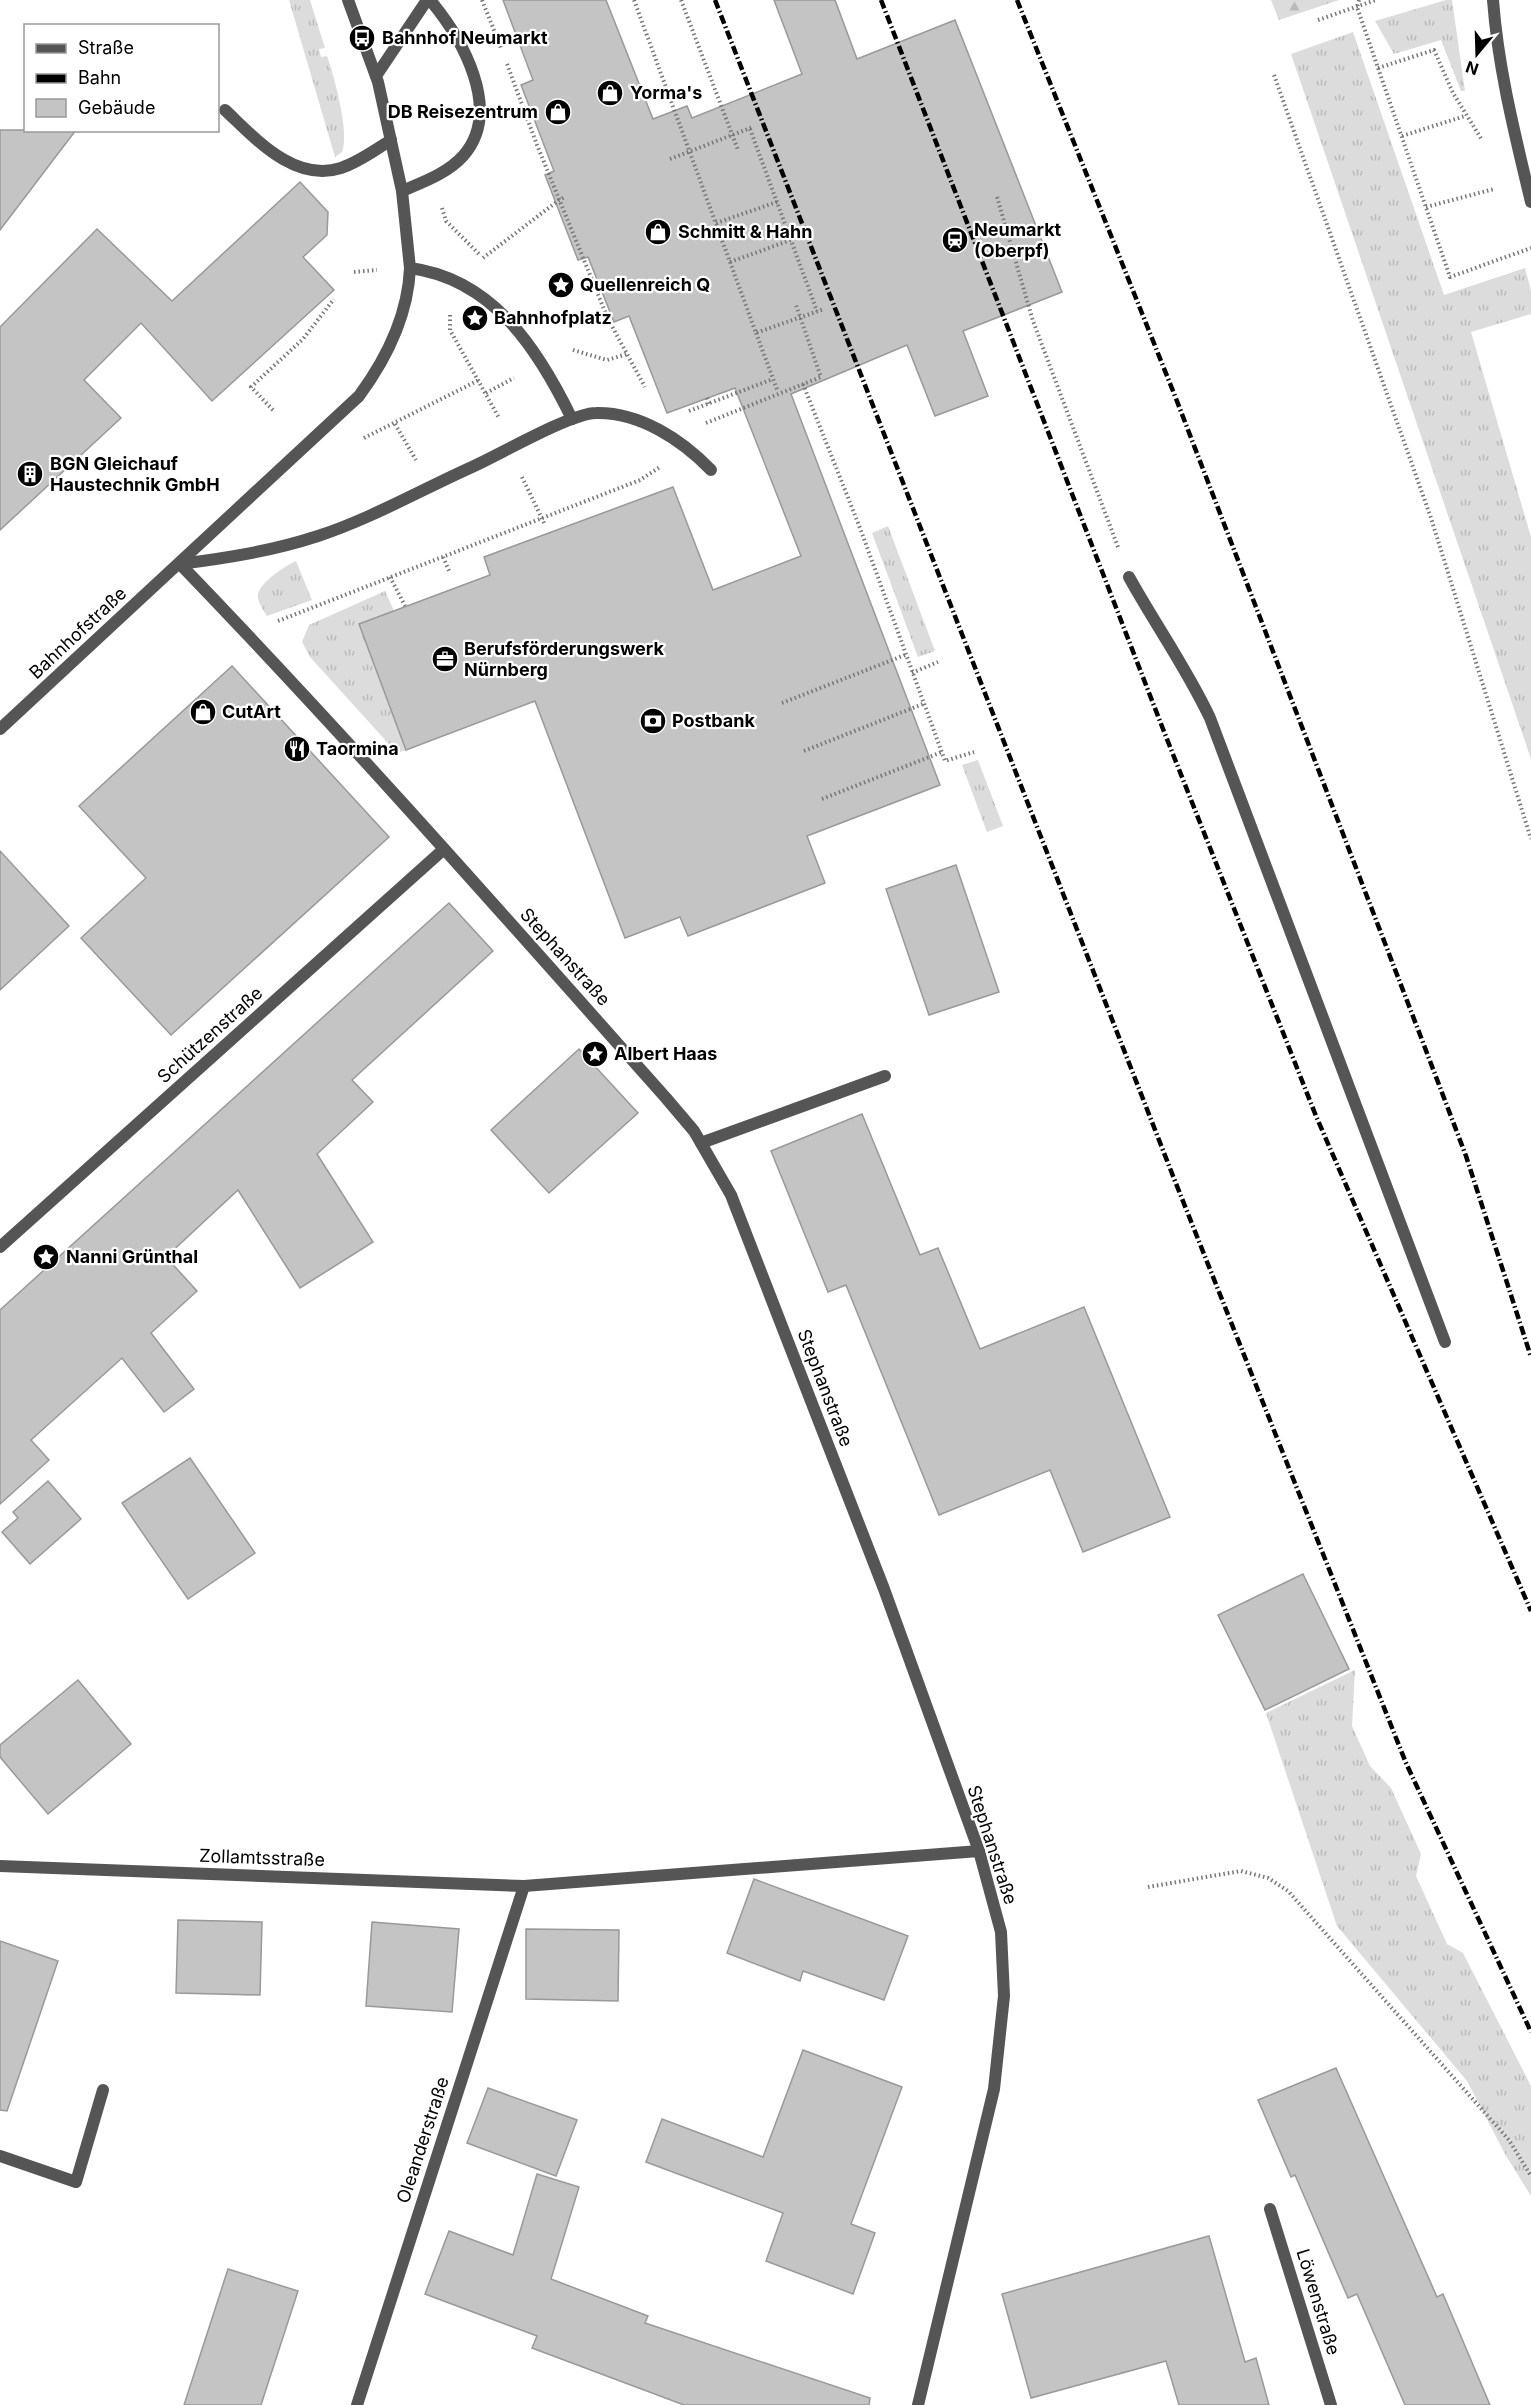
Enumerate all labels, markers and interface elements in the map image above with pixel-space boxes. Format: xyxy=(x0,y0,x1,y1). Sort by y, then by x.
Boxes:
bus stop icon: Bahnhof Neumarkt xyxy=(347,23,377,53)
legend xyxy=(24,24,219,132)
north arrow xyxy=(1447,24,1507,84)
place label: Bahnhof Neumarkt xyxy=(382,27,548,48)
text: Straße xyxy=(78,37,134,58)
text: N xyxy=(1463,57,1481,80)
text: Bahn xyxy=(78,67,121,88)
shop icon: Yorma's xyxy=(595,78,625,108)
place label: Yorma's xyxy=(630,82,702,103)
text: Gebäude xyxy=(78,97,155,118)
shop icon: DB Reisezentrum xyxy=(543,97,573,127)
place label: DB Reisezentrum xyxy=(388,101,538,122)
shop icon: Schmitt & Hahn xyxy=(643,217,673,247)
place label: Neumarkt (Oberpf) xyxy=(974,219,1062,261)
place label: Schmitt & Hahn xyxy=(678,221,812,242)
station icon: Neumarkt (Oberpf) xyxy=(940,225,970,255)
place icon: Quellenreich Q xyxy=(546,270,576,300)
place label: Quellenreich Q xyxy=(580,274,710,295)
place icon: Bahnhofplatz xyxy=(460,303,490,333)
place label: Bahnhofplatz xyxy=(494,307,612,328)
place label: BGN Gleichauf Haustechnik GmbH xyxy=(50,453,220,495)
building icon: BGN Gleichauf Haustechnik GmbH xyxy=(15,459,45,489)
street label: Bahnhofstraße xyxy=(25,582,130,683)
place label: Berufsförderungswerk Nürnberg xyxy=(464,638,664,680)
office icon: Berufsförderungswerk Nürnberg xyxy=(430,644,460,674)
shop icon: CutArt xyxy=(188,697,218,727)
place label: CutArt xyxy=(222,701,281,722)
bank icon: Postbank xyxy=(638,706,668,736)
place label: Postbank xyxy=(672,710,755,731)
restaurant icon: Taormina xyxy=(282,734,312,764)
place label: Taormina xyxy=(316,738,399,759)
street label: Stephanstraße xyxy=(516,904,615,1010)
street label: Schützenstraße xyxy=(153,982,266,1087)
place icon: Albert Haas xyxy=(580,1039,610,1069)
place label: Albert Haas xyxy=(614,1043,717,1064)
place icon: Nanni Grünthal xyxy=(31,1242,61,1272)
place label: Nanni Grünthal xyxy=(66,1246,198,1267)
street label: Stephanstraße xyxy=(793,1326,857,1449)
street label: Stephanstraße xyxy=(963,1783,1022,1907)
street label: Zollamtsstraße xyxy=(199,1845,325,1870)
street label: Oleanderstraße xyxy=(392,2074,453,2206)
street label: Löwenstraße xyxy=(1292,2246,1345,2358)

